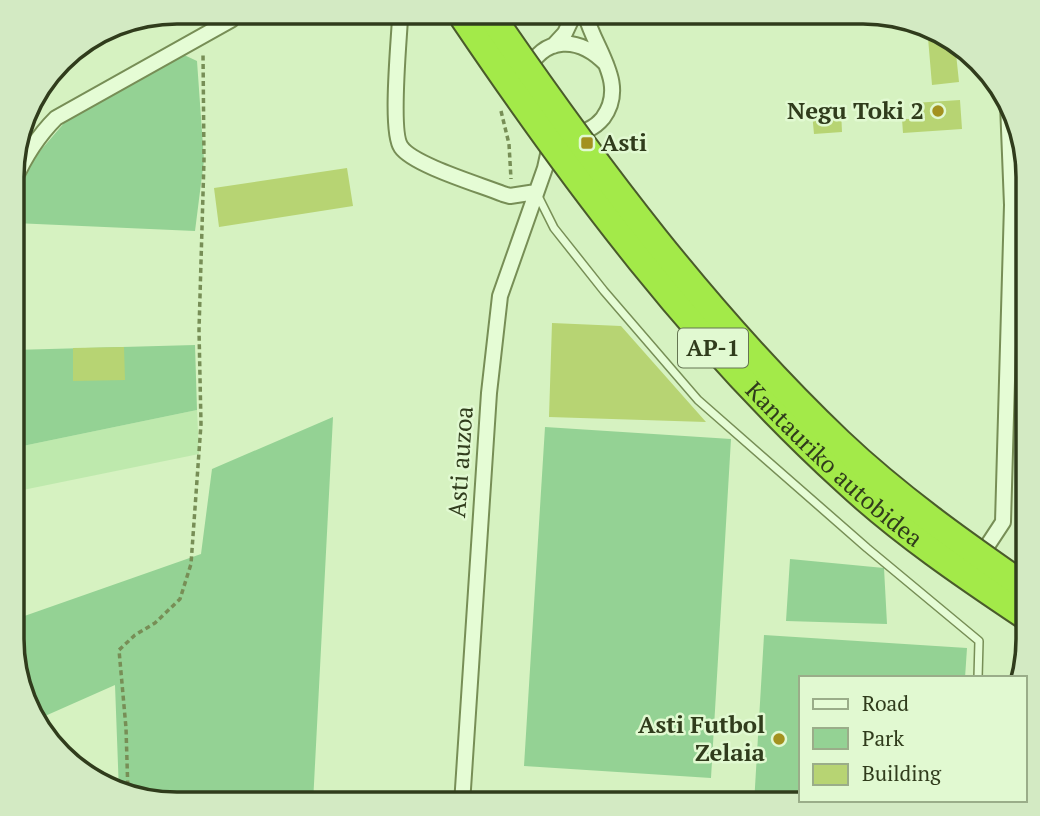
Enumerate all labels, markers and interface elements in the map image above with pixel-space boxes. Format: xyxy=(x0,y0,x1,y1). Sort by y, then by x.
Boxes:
place label: Negu Toki 2 xyxy=(787,94,924,126)
marker: Negu Toki 2 xyxy=(930,103,946,119)
place label: Asti xyxy=(601,126,647,158)
marker: Asti xyxy=(579,135,595,151)
road number: AP-1 xyxy=(678,328,748,368)
street label: Kantauriko autobidea xyxy=(739,374,929,554)
street label: Asti auzoa xyxy=(440,405,480,519)
legend xyxy=(799,676,1026,802)
text: Road xyxy=(862,689,909,717)
place label: Asti Futbol Zelaia xyxy=(638,708,766,768)
text: Park xyxy=(862,724,904,752)
marker: Asti Futbol Zelaia xyxy=(771,731,787,747)
text: Building xyxy=(862,759,942,787)

